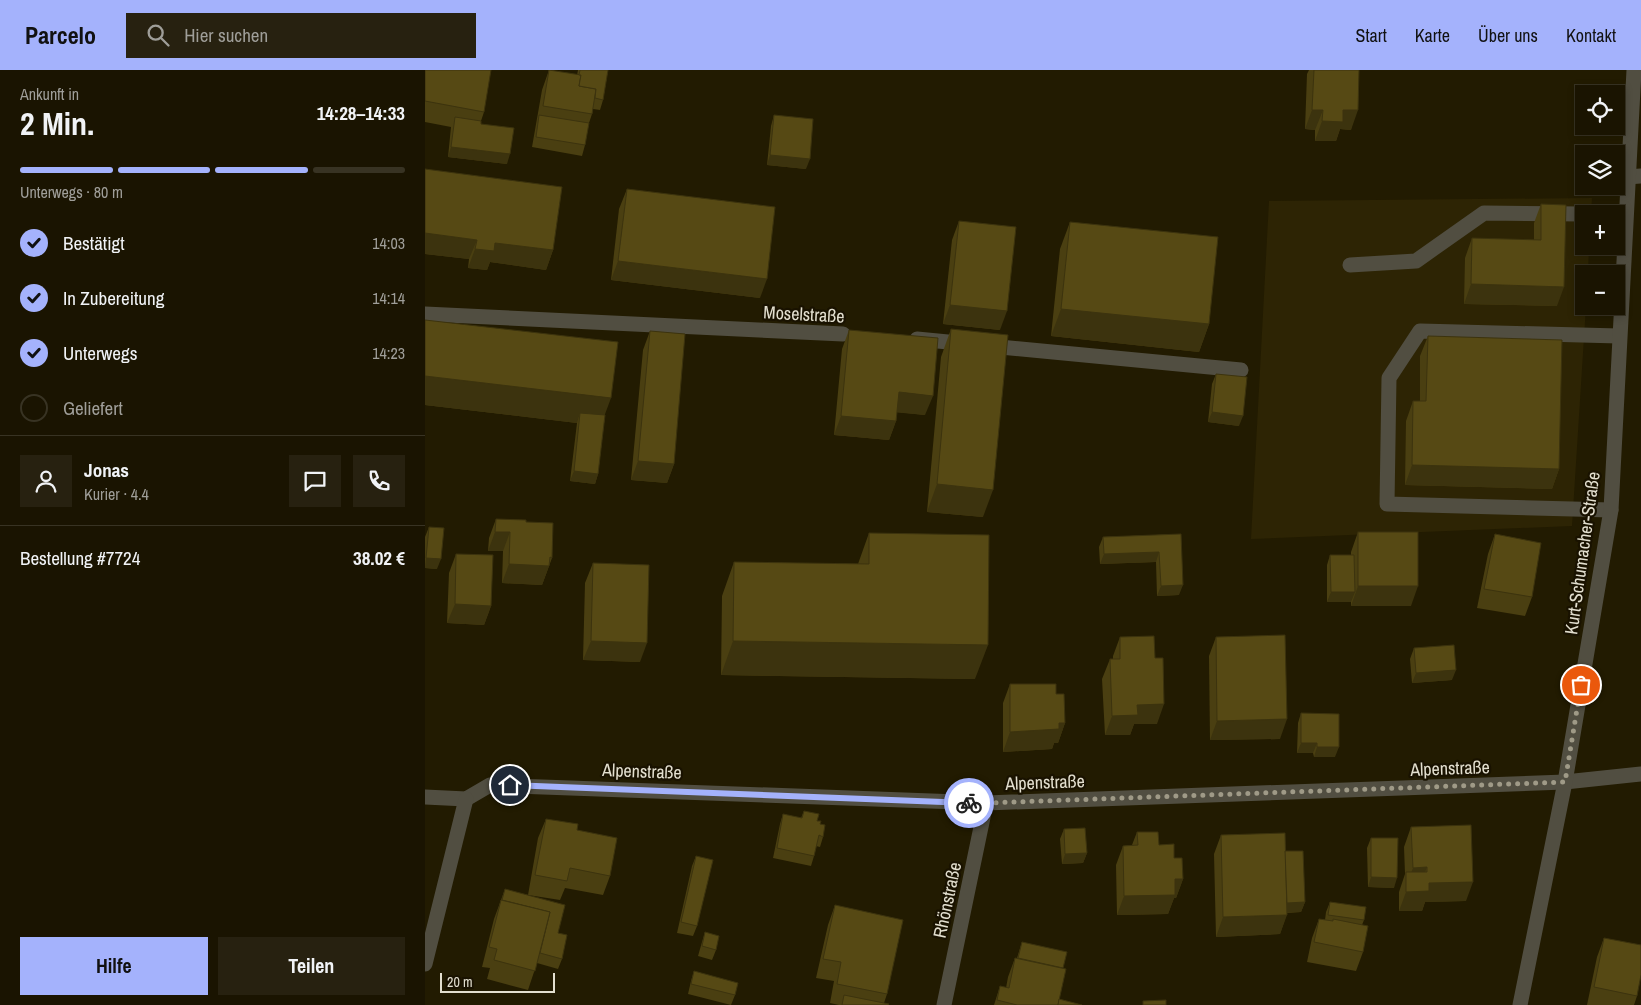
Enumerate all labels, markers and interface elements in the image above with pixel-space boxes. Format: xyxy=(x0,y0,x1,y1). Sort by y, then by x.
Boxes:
search box xyxy=(126,13,476,58)
text: Parcelo xyxy=(25,19,96,51)
icon: search xyxy=(144,21,172,49)
text: Hier suchen xyxy=(184,22,268,48)
text: Start xyxy=(1356,23,1387,48)
text: Karte xyxy=(1415,23,1450,48)
text: Über uns xyxy=(1478,23,1538,48)
text: Kontakt xyxy=(1566,23,1616,48)
text: Ankunft in xyxy=(20,83,79,105)
map controls xyxy=(1575,85,1625,315)
button: locate xyxy=(1575,85,1625,135)
text: 14:28–14:33 xyxy=(317,100,405,126)
text: 2 Min. xyxy=(20,102,94,145)
button: layers xyxy=(1575,145,1625,195)
text: Unterwegs · 80 m xyxy=(20,181,123,203)
button: + xyxy=(1575,205,1625,255)
icon: check xyxy=(20,229,48,257)
text: Bestätigt xyxy=(63,230,125,256)
text: 14:03 xyxy=(372,232,405,254)
button: − xyxy=(1575,265,1625,315)
icon: check xyxy=(20,284,48,312)
text: In Zubereitung xyxy=(63,285,164,311)
text: 14:14 xyxy=(372,287,405,309)
street label: Moselstraße xyxy=(763,299,845,329)
icon: check xyxy=(20,339,48,367)
text: Unterwegs xyxy=(63,340,137,366)
text: 14:23 xyxy=(372,342,405,364)
text: Geliefert xyxy=(63,395,123,421)
button: person xyxy=(20,455,72,507)
button: chat xyxy=(289,455,341,507)
button: phone xyxy=(353,455,405,507)
text: Jonas xyxy=(84,457,129,483)
street label: Kurt-Schumacher-Straße xyxy=(1558,470,1606,636)
text: Kurier · 4.4 xyxy=(84,483,149,505)
text: Bestellung #7724 xyxy=(20,545,140,571)
text: 38.02 € xyxy=(353,545,405,571)
pin xyxy=(1560,664,1602,706)
icon: bag xyxy=(1567,671,1595,699)
street label: Alpenstraße xyxy=(1409,754,1490,782)
street label: Alpenstraße xyxy=(601,757,682,785)
pin xyxy=(489,764,531,806)
street label: Alpenstraße xyxy=(1004,768,1085,796)
icon: home xyxy=(496,771,524,799)
courier xyxy=(944,778,994,828)
icon: bike xyxy=(955,789,983,817)
street label: Rhönstraße xyxy=(927,860,967,940)
button: Hilfe xyxy=(20,937,208,995)
button: Teilen xyxy=(218,937,405,995)
scale bar xyxy=(440,970,555,993)
text: 20 m xyxy=(447,973,473,991)

